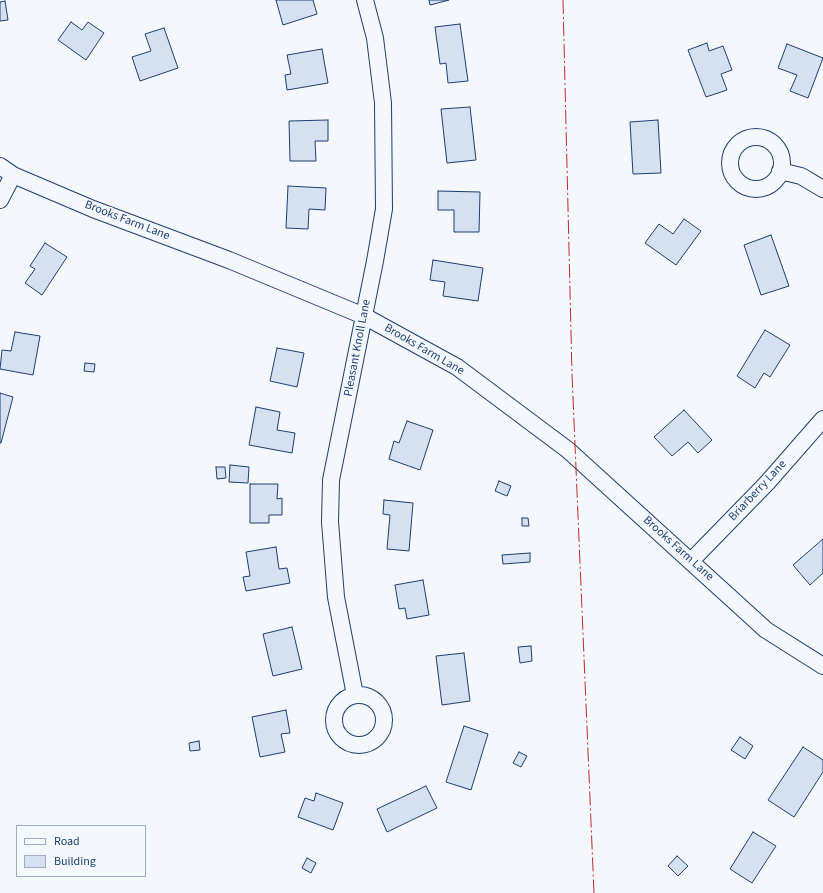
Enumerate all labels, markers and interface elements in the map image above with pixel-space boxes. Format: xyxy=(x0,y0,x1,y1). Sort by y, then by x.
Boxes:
street label: Brooks Farm Lane xyxy=(82,198,172,244)
street label: Pleasant Knoll Lane xyxy=(342,298,374,398)
street label: Brooks Farm Lane xyxy=(381,321,467,379)
street label: Briarberry Lane xyxy=(726,458,790,524)
street label: Brooks Farm Lane xyxy=(640,514,716,584)
legend xyxy=(16,825,146,877)
text: Road xyxy=(54,833,80,850)
text: Building xyxy=(54,853,96,870)

